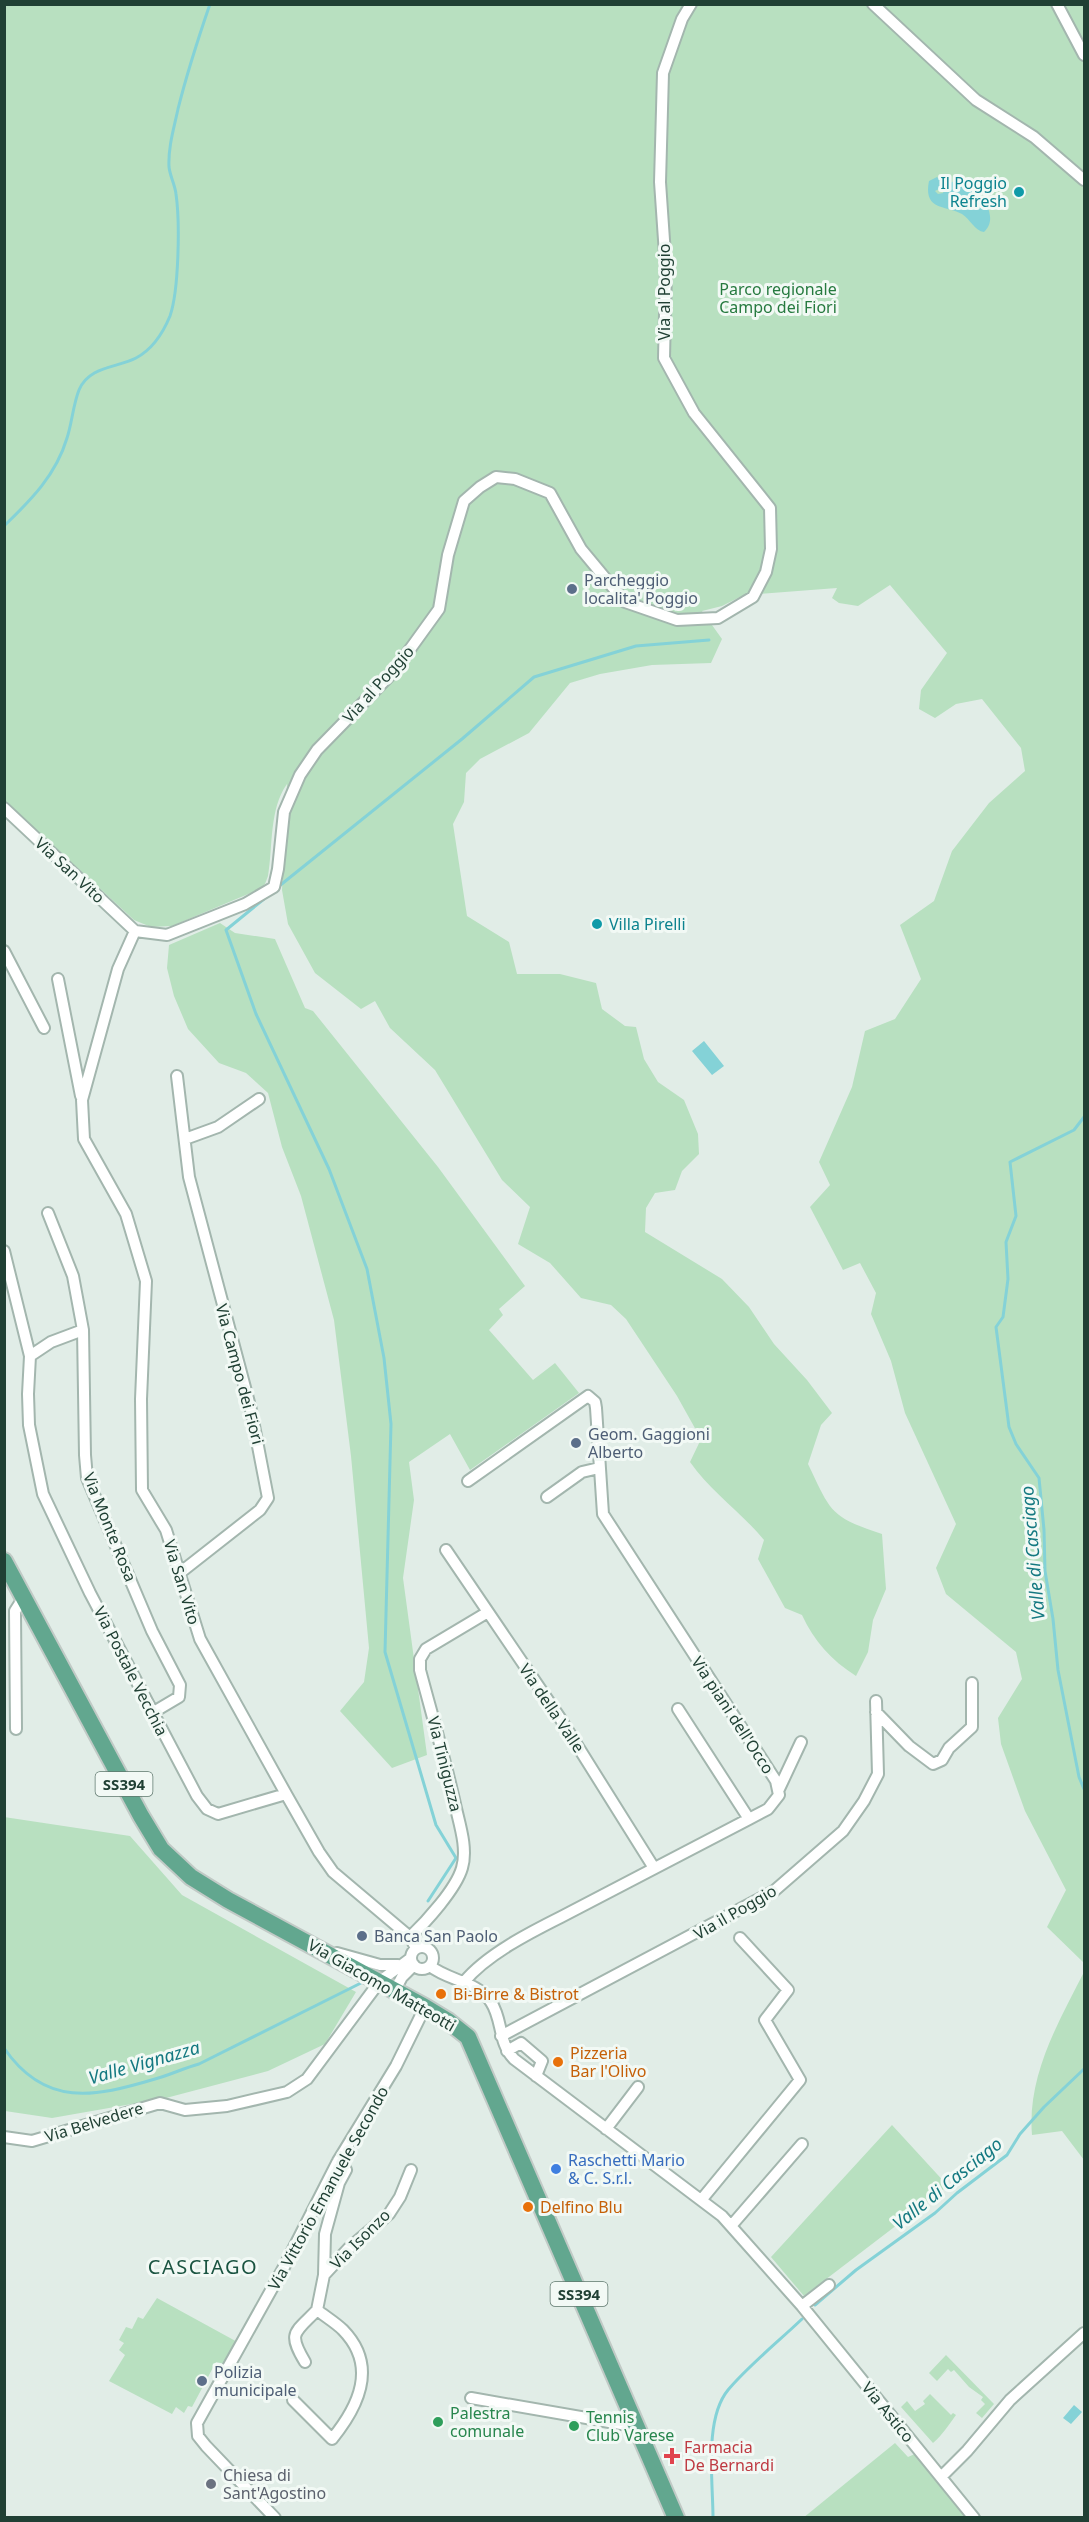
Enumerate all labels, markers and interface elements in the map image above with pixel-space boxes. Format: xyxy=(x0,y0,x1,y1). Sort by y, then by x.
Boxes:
place label: Il Poggio Refresh xyxy=(940,172,1007,212)
marker: Il Poggio Refresh xyxy=(1012,185,1026,199)
street label: Via al Poggio xyxy=(653,244,675,340)
park label: Parco regionale Campo dei Fiori xyxy=(719,278,837,318)
place label: Parcheggio localita' Poggio xyxy=(584,569,698,609)
marker: Parcheggio localita' Poggio xyxy=(565,582,579,596)
street label: Via al Poggio xyxy=(337,641,419,727)
street label: Via San Vito xyxy=(30,832,110,908)
place label: Villa Pirelli xyxy=(609,913,686,935)
marker: Villa Pirelli xyxy=(590,917,604,931)
street label: Via Campo dei Fiori xyxy=(211,1301,269,1447)
place label: Geom. Gaggioni Alberto xyxy=(588,1423,710,1463)
marker: Geom. Gaggioni Alberto xyxy=(569,1436,583,1450)
street label: Via Monte Rosa xyxy=(78,1469,142,1585)
water label: Valle di Casciago xyxy=(1014,1485,1050,1621)
street label: Via San Vito xyxy=(159,1537,205,1627)
street label: Via Postale Vecchia xyxy=(89,1602,173,1740)
street label: Via piani dell'Occo xyxy=(687,1652,779,1778)
street label: Via della Valle xyxy=(514,1659,590,1757)
street label: Via Tiniguzza xyxy=(423,1714,467,1814)
road number: SS394 xyxy=(96,1772,152,1796)
street label: Via il Poggio xyxy=(690,1879,780,1945)
place label: Banca San Paolo xyxy=(374,1925,498,1947)
marker: Banca San Paolo xyxy=(355,1929,369,1943)
street label: Via Giacomo Matteotti xyxy=(304,1934,460,2036)
place label: Bi-Birre & Bistrot xyxy=(453,1983,579,2005)
marker: Bi-Birre & Bistrot xyxy=(434,1987,448,2001)
water label: Valle Vignazza xyxy=(86,2035,202,2089)
place label: Pizzeria Bar l'Olivo xyxy=(570,2042,646,2082)
marker: Pizzeria Bar l'Olivo xyxy=(551,2055,565,2069)
street label: Via Vittorio Emanuele Secondo xyxy=(263,2082,393,2294)
street label: Via Belvedere xyxy=(42,2097,146,2147)
water label: Valle di Casciago xyxy=(887,2131,1007,2235)
place label: Raschetti Mario & C. S.r.l. xyxy=(568,2149,685,2189)
marker: Raschetti Mario & C. S.r.l. xyxy=(549,2162,563,2176)
place label: Delfino Blu xyxy=(540,2196,623,2218)
marker: Delfino Blu xyxy=(521,2200,535,2214)
street label: Via Isonzo xyxy=(325,2204,395,2274)
district label: CASCIAGO xyxy=(148,2253,258,2280)
road number: SS394 xyxy=(550,2282,608,2306)
place label: Polizia municipale xyxy=(214,2361,297,2401)
marker: Polizia municipale xyxy=(195,2374,209,2388)
street label: Via Astico xyxy=(857,2377,919,2447)
place label: Palestra comunale xyxy=(450,2402,524,2442)
place label: Tennis Club Varese xyxy=(586,2406,674,2446)
marker: Palestra comunale xyxy=(431,2415,445,2429)
marker: Tennis Club Varese xyxy=(567,2419,581,2433)
place label: Farmacia De Bernardi xyxy=(684,2436,774,2476)
marker: Farmacia De Bernardi xyxy=(665,2449,679,2463)
place label: Chiesa di Sant'Agostino xyxy=(223,2464,326,2504)
marker: Chiesa di Sant'Agostino xyxy=(204,2477,218,2491)

